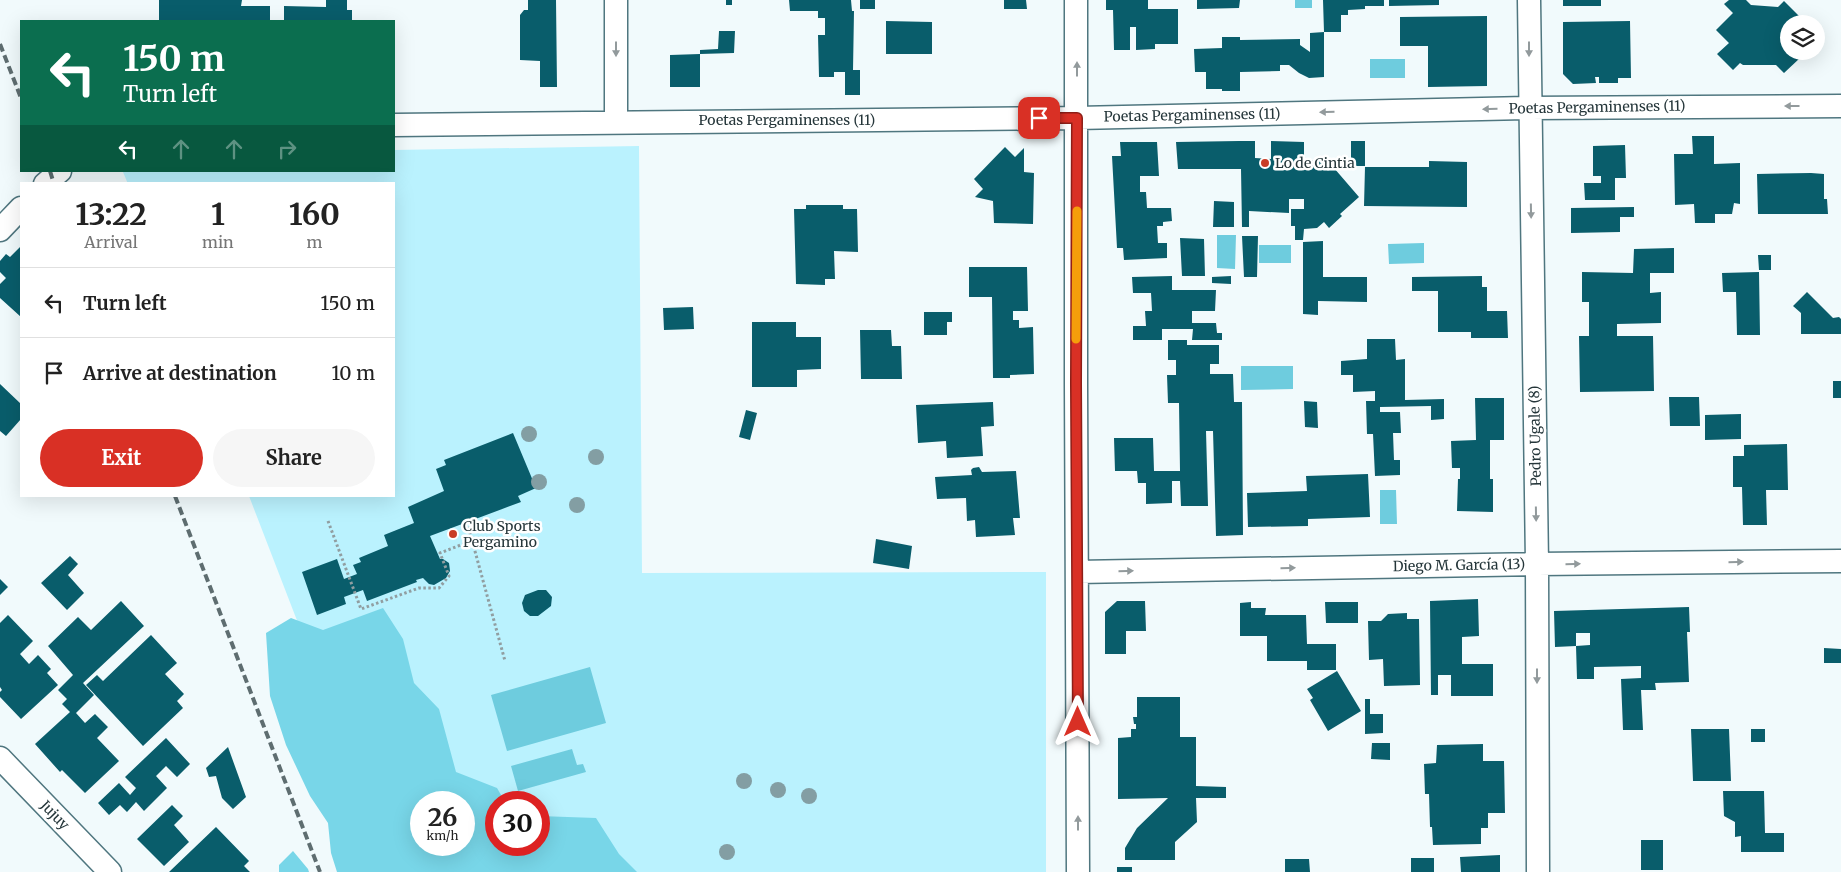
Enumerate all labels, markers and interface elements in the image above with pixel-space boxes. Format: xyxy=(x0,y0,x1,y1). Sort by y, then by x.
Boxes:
map controls xyxy=(1780,15,1825,60)
button: layers xyxy=(1780,15,1825,60)
text: 150 m xyxy=(123,37,225,81)
icon: left xyxy=(40,40,105,105)
one-way arrow xyxy=(612,41,620,57)
one-way arrow xyxy=(1525,41,1533,57)
one-way arrow xyxy=(1073,61,1081,77)
text: Turn left xyxy=(123,80,217,108)
street label: Poetas Pergaminenses (11) xyxy=(1508,96,1686,118)
pin xyxy=(1018,97,1060,139)
one-way arrow xyxy=(1784,102,1800,110)
icon: arrive xyxy=(1025,104,1053,132)
street label: Poetas Pergaminenses (11) xyxy=(1103,104,1281,126)
one-way arrow xyxy=(1482,105,1498,113)
one-way arrow xyxy=(1319,109,1335,117)
street label: Poetas Pergaminenses (11) xyxy=(699,111,875,129)
icon: left xyxy=(114,135,142,163)
icon: ahead xyxy=(167,135,195,163)
icon: ahead xyxy=(220,135,248,163)
icon: right xyxy=(273,135,301,163)
place label: Lo de Cintia xyxy=(1275,154,1355,172)
marker: Lo de Cintia xyxy=(1259,157,1271,169)
text: 13:22 xyxy=(75,195,147,233)
text: 1 xyxy=(211,195,225,233)
text: 160 xyxy=(289,195,340,233)
one-way arrow xyxy=(1527,203,1535,219)
text: Arrival xyxy=(84,232,138,252)
text: min xyxy=(202,232,234,252)
text: m xyxy=(306,232,322,252)
icon: left xyxy=(40,289,68,317)
text: Turn left xyxy=(83,291,167,315)
text: 150 m xyxy=(321,291,375,315)
icon: arrive xyxy=(40,359,68,387)
text: Arrive at destination xyxy=(83,361,277,385)
text: 10 m xyxy=(332,361,375,385)
street label: Pedro Ugale (8) xyxy=(1525,385,1545,487)
button: Exit xyxy=(40,429,203,487)
button: Share xyxy=(213,429,375,487)
one-way arrow xyxy=(1532,506,1540,522)
place label: Club Sports Pergamino xyxy=(463,517,541,551)
marker: Club Sports Pergamino xyxy=(447,528,459,540)
street label: Diego M. García (13) xyxy=(1393,555,1525,575)
one-way arrow xyxy=(1728,558,1744,566)
one-way arrow xyxy=(1566,560,1582,568)
one-way arrow xyxy=(1281,564,1297,572)
one-way arrow xyxy=(1118,567,1134,575)
one-way arrow xyxy=(1533,668,1541,684)
position arrow xyxy=(1051,695,1103,747)
speed limit sign: 30 xyxy=(485,791,550,856)
street label: Jujuy xyxy=(36,796,74,834)
text: 26 xyxy=(428,801,457,833)
one-way arrow xyxy=(1074,815,1082,831)
text: km/h xyxy=(427,828,458,843)

